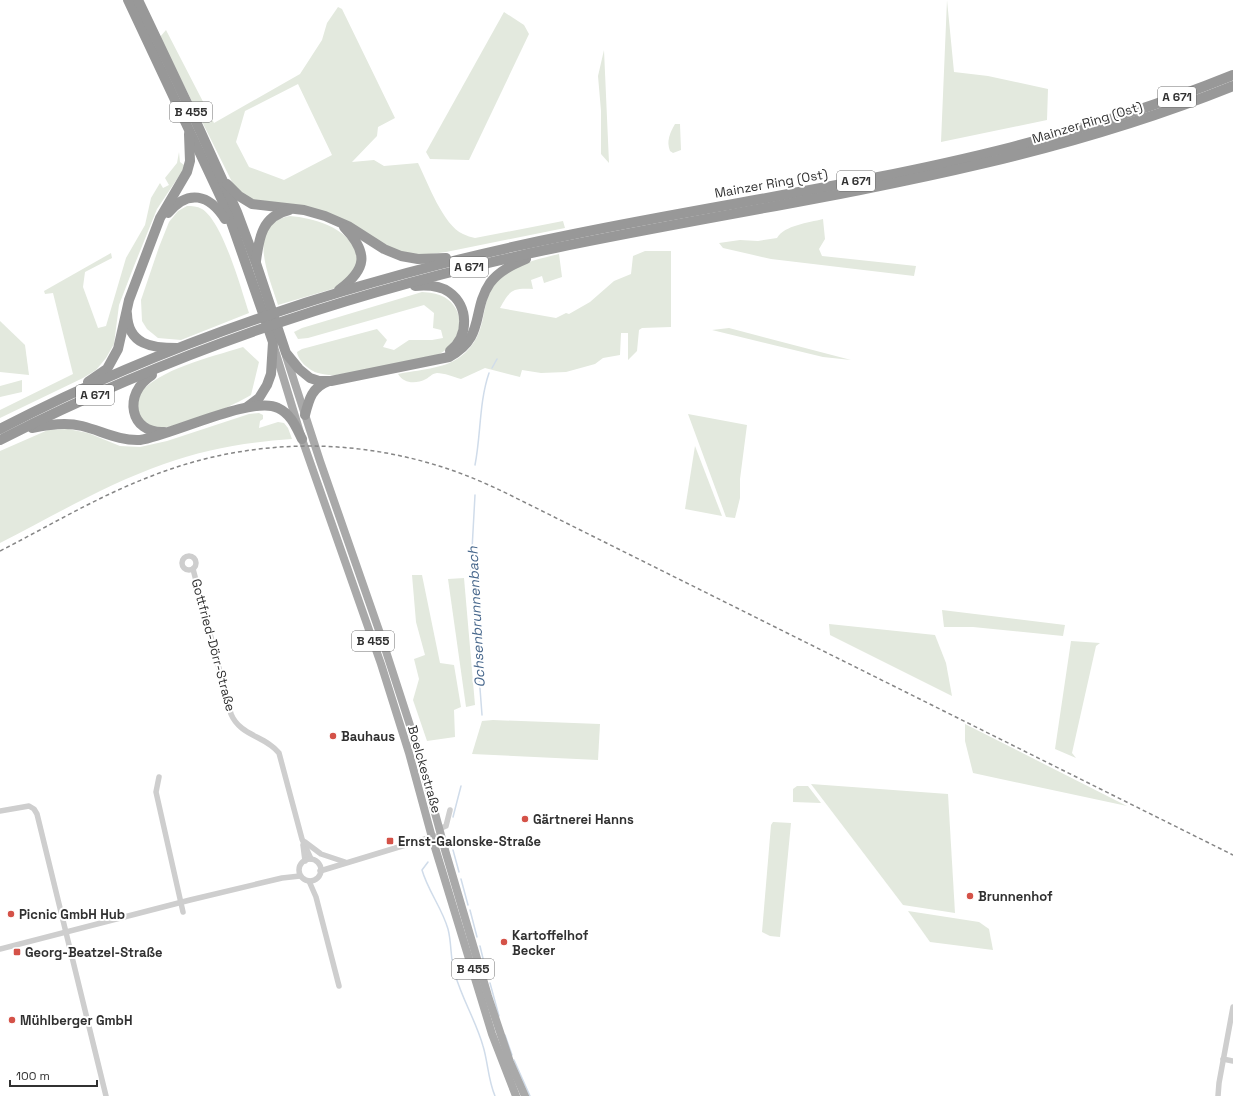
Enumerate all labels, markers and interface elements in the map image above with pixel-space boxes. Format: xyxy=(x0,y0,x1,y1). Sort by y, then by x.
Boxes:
road number: A 671 xyxy=(1158,87,1196,107)
street label: Mainzer Ring (Ost) xyxy=(1030,98,1144,147)
road number: B 455 xyxy=(170,102,212,122)
street label: Mainzer Ring (Ost) xyxy=(713,165,829,202)
road number: A 671 xyxy=(837,171,875,191)
road number: A 671 xyxy=(450,257,488,277)
road number: A 671 xyxy=(76,385,114,405)
water label: Ochsenbrunnenbach xyxy=(463,546,489,688)
street label: Gottfried-Dörr-Straße xyxy=(188,577,239,713)
road number: B 455 xyxy=(352,631,394,651)
street label: Boelckestraße xyxy=(404,723,445,815)
place label: Bauhaus xyxy=(341,728,395,745)
marker: Bauhaus xyxy=(328,731,338,741)
place label: Gärtnerei Hanns xyxy=(533,811,634,828)
marker: Gärtnerei Hanns xyxy=(520,814,530,824)
place label: Ernst-Galonske-Straße xyxy=(398,833,541,850)
marker: Ernst-Galonske-Straße xyxy=(385,836,395,846)
place label: Brunnenhof xyxy=(978,888,1053,905)
marker: Brunnenhof xyxy=(965,891,975,901)
place label: Picnic GmbH Hub xyxy=(19,906,125,923)
marker: Picnic GmbH Hub xyxy=(6,909,16,919)
place label: Kartoffelhof Becker xyxy=(512,927,589,959)
marker: Kartoffelhof Becker xyxy=(499,937,509,947)
place label: Georg-Beatzel-Straße xyxy=(25,944,162,961)
marker: Georg-Beatzel-Straße xyxy=(12,947,22,957)
road number: B 455 xyxy=(452,959,494,979)
place label: Mühlberger GmbH xyxy=(20,1012,132,1029)
marker: Mühlberger GmbH xyxy=(7,1015,17,1025)
scale bar xyxy=(10,1062,97,1088)
text: 100 m xyxy=(16,1068,50,1084)

